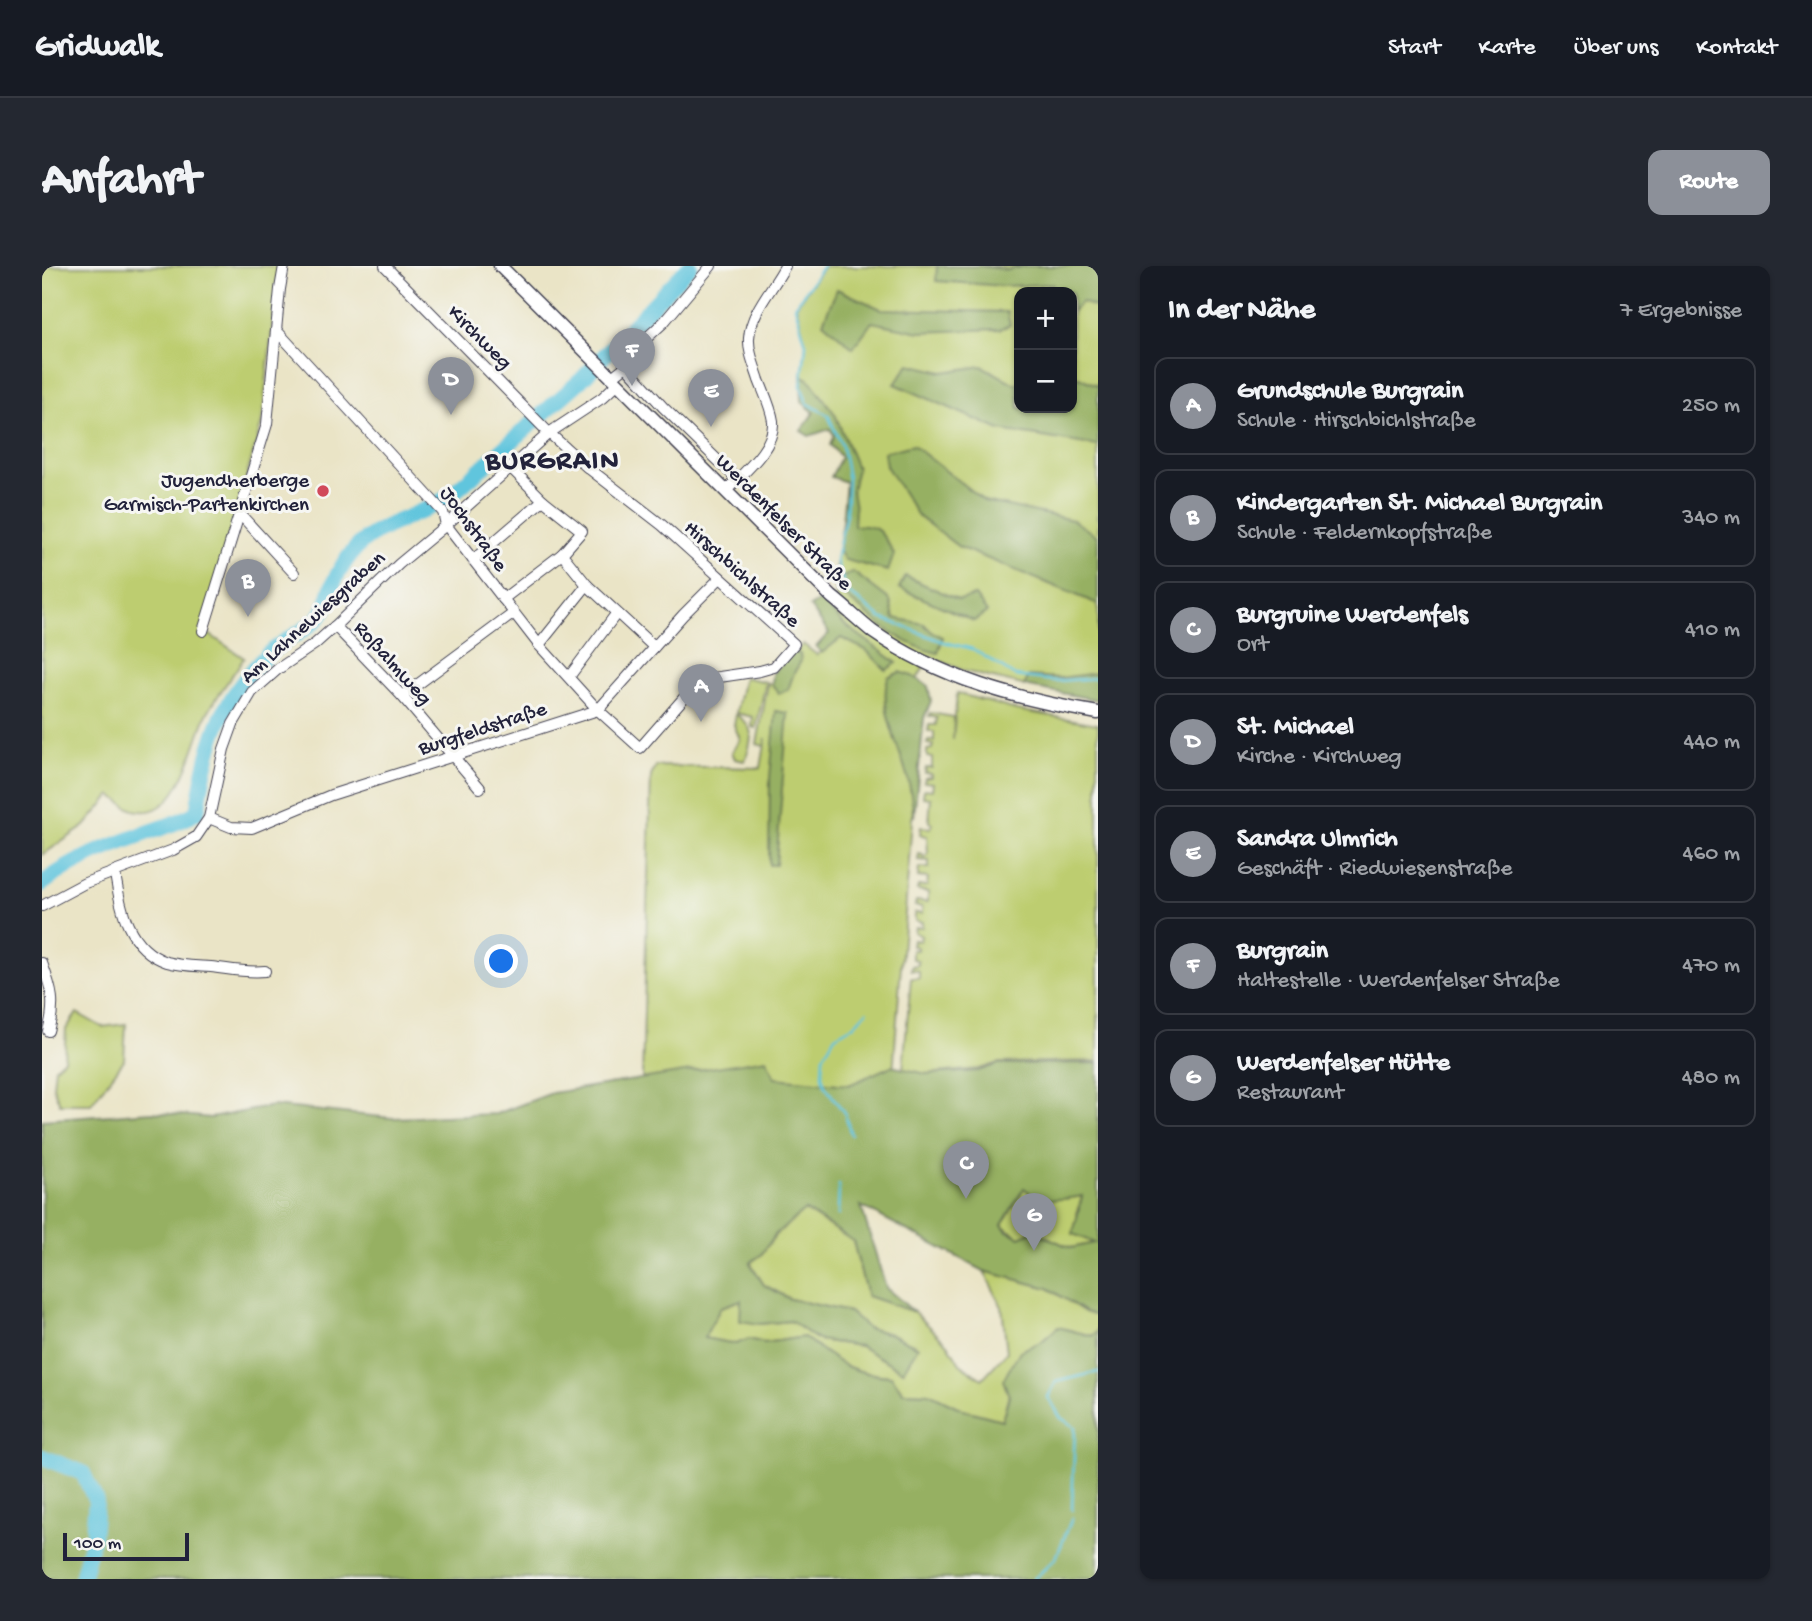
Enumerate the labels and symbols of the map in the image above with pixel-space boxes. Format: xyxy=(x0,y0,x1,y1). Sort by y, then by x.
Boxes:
street label: Kirchweg xyxy=(441,301,516,376)
pin: F xyxy=(609,328,655,386)
pin: D xyxy=(428,357,474,415)
pin: E xyxy=(688,369,734,427)
district label: BURGRAIN xyxy=(485,446,621,479)
street label: Werdenfelser Straße xyxy=(709,450,857,598)
place label: Jugendherberge Garmisch-Partenkirchen xyxy=(104,470,310,519)
street label: Jochstraße xyxy=(433,482,512,579)
marker: Jugendherberge Garmisch-Partenkirchen xyxy=(315,483,331,499)
street label: Hirschbichlstraße xyxy=(677,517,805,635)
street label: Am Lahnewiesgraben xyxy=(237,547,392,690)
pin: B xyxy=(225,559,271,617)
street label: Roßalmweg xyxy=(347,617,436,712)
pin: A xyxy=(678,664,724,722)
street label: Burgfeldstraße xyxy=(415,698,551,763)
your location xyxy=(484,944,518,978)
pin: C xyxy=(943,1141,989,1199)
pin: G xyxy=(1011,1193,1057,1251)
scale bar xyxy=(63,1530,189,1562)

